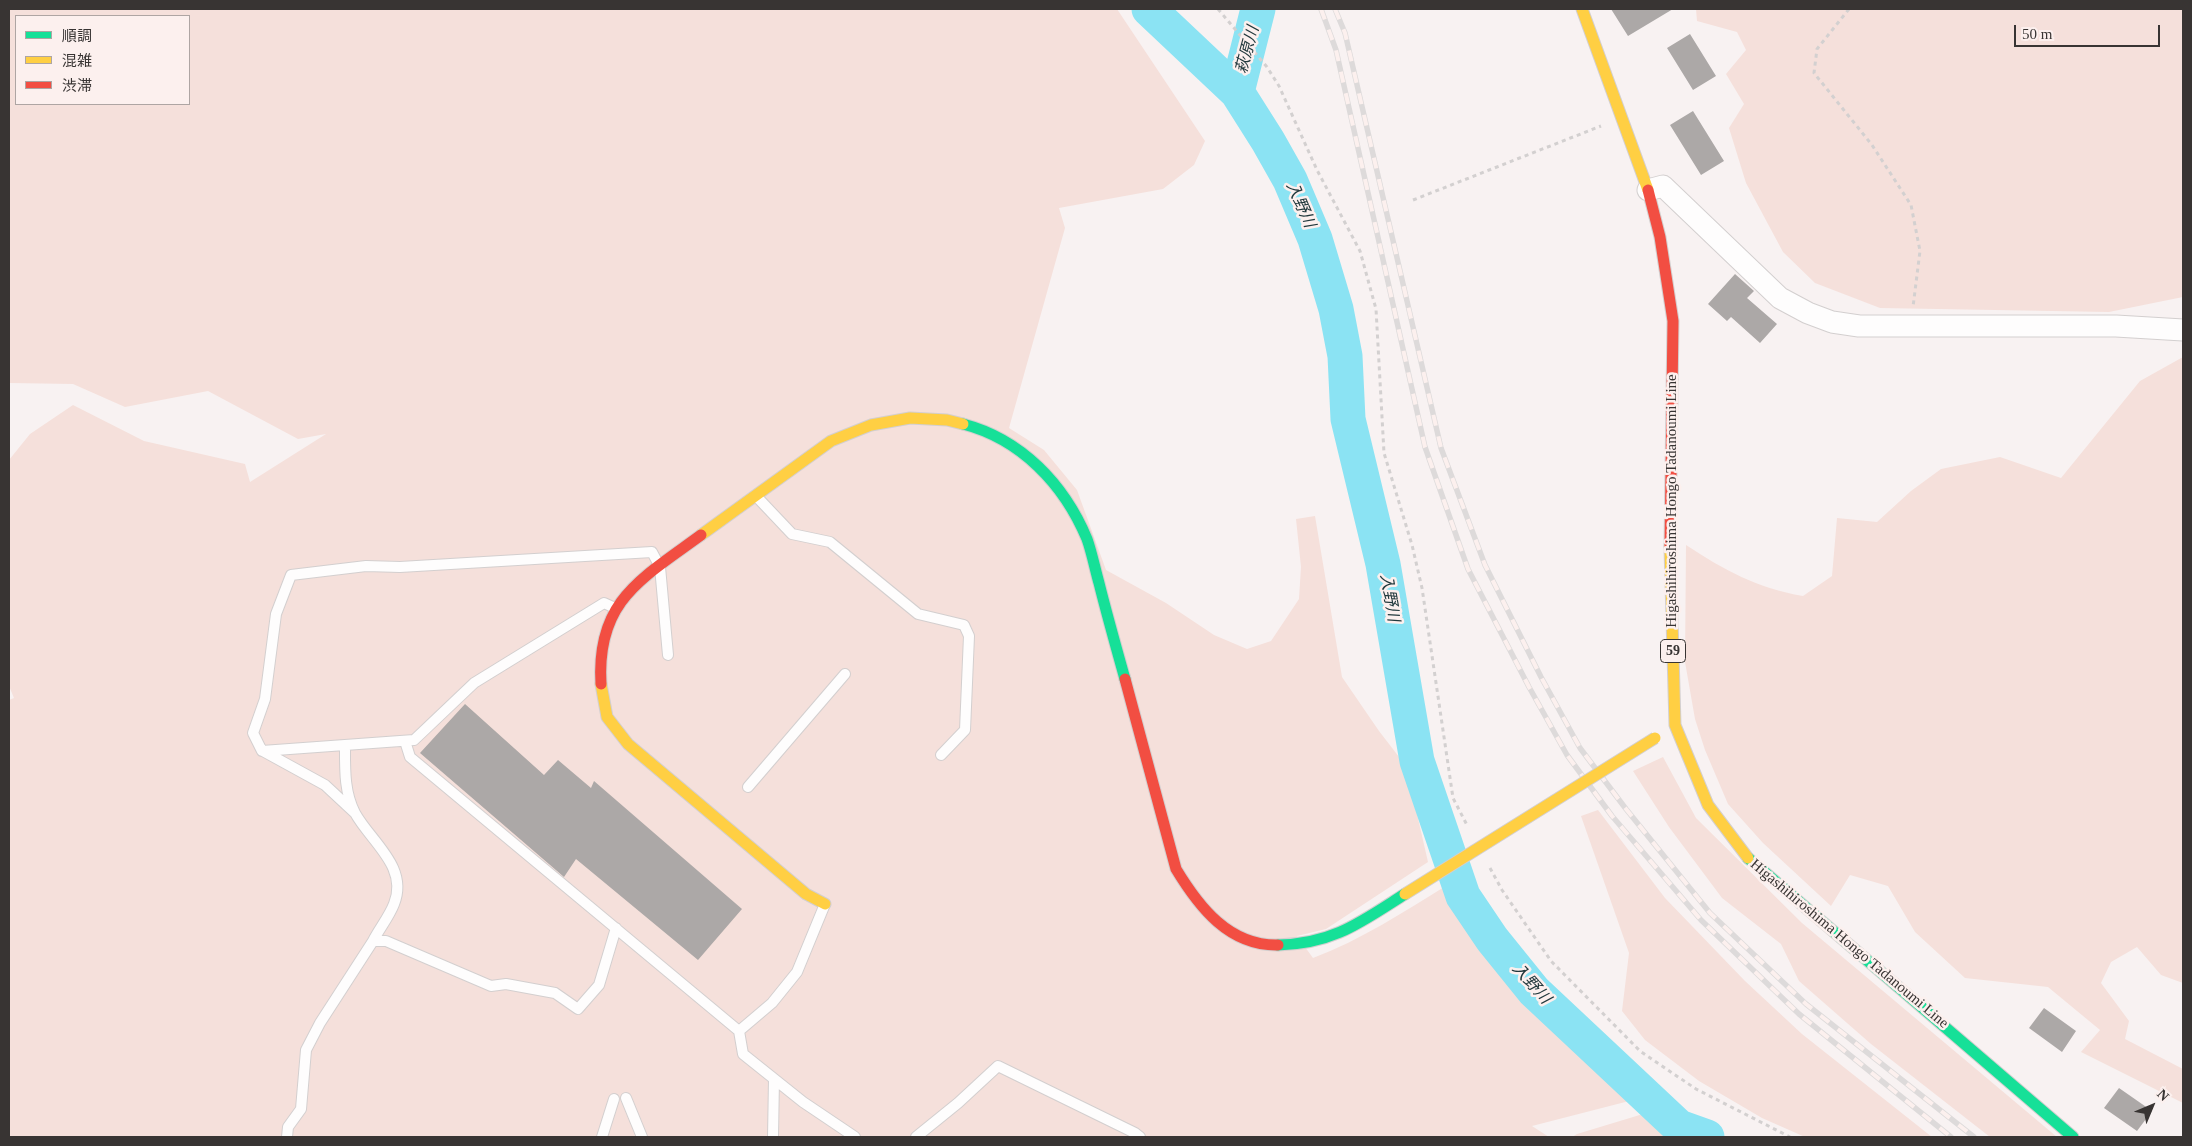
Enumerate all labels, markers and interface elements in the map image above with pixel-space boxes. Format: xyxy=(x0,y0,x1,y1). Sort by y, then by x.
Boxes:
legend xyxy=(15,15,190,105)
scale bar xyxy=(2017,15,2163,47)
water label: 萩原川 xyxy=(1233,24,1263,76)
text: 50 m xyxy=(2022,26,2052,42)
text: 順調 xyxy=(62,28,92,44)
text: 混雑 xyxy=(62,53,92,69)
text: 渋滞 xyxy=(62,78,92,94)
water label: 入野川 xyxy=(1281,179,1319,231)
street label: Higashihiroshima Hongo Tadanoumi Line xyxy=(1663,374,1681,628)
water label: 入野川 xyxy=(1375,573,1403,623)
road number: 59 xyxy=(1660,640,1686,662)
street label: Higashihiroshima Hongo Tadanoumi Line xyxy=(1746,856,1952,1032)
water label: 入野川 xyxy=(1508,960,1554,1008)
north arrow xyxy=(2127,1081,2177,1131)
text: N xyxy=(2154,1086,2172,1104)

